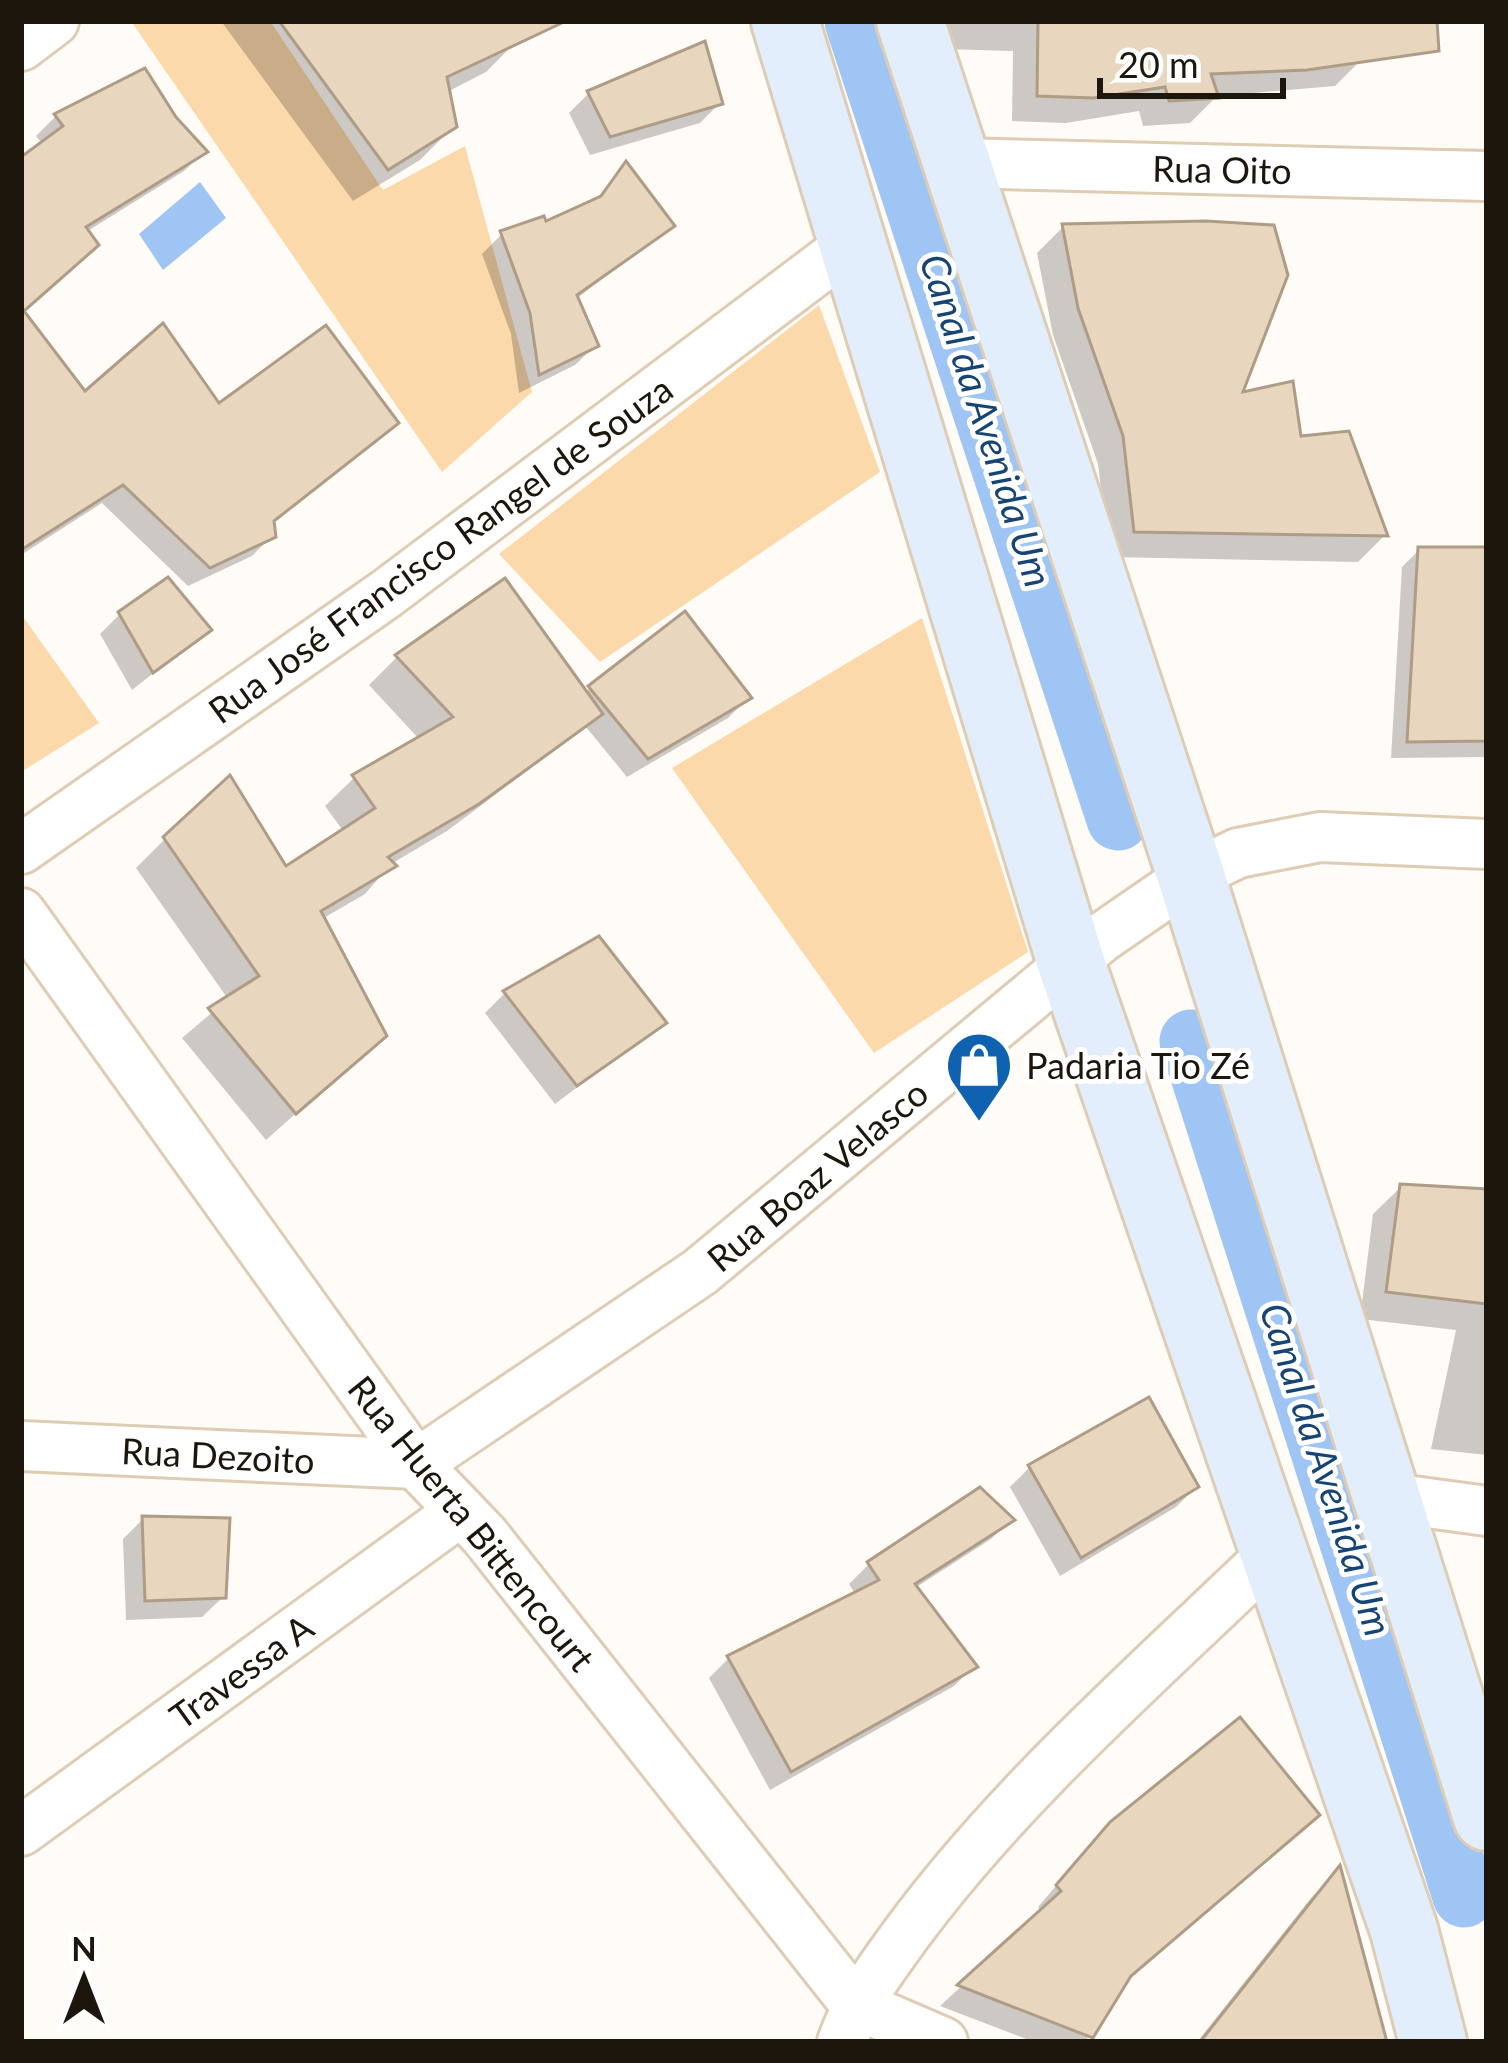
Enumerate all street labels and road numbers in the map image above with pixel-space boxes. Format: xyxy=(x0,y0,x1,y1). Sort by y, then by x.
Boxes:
street label: Rua Oito xyxy=(1152,146,1292,192)
street label: Rua José Francisco Rangel de Souza xyxy=(200,366,680,732)
street label: Rua Boaz Velasco xyxy=(698,1070,936,1280)
street label: Rua Huerta Bittencourt xyxy=(339,1367,605,1679)
street label: Rua Dezoito xyxy=(120,1428,316,1482)
street label: Travessa A xyxy=(161,1604,322,1738)

